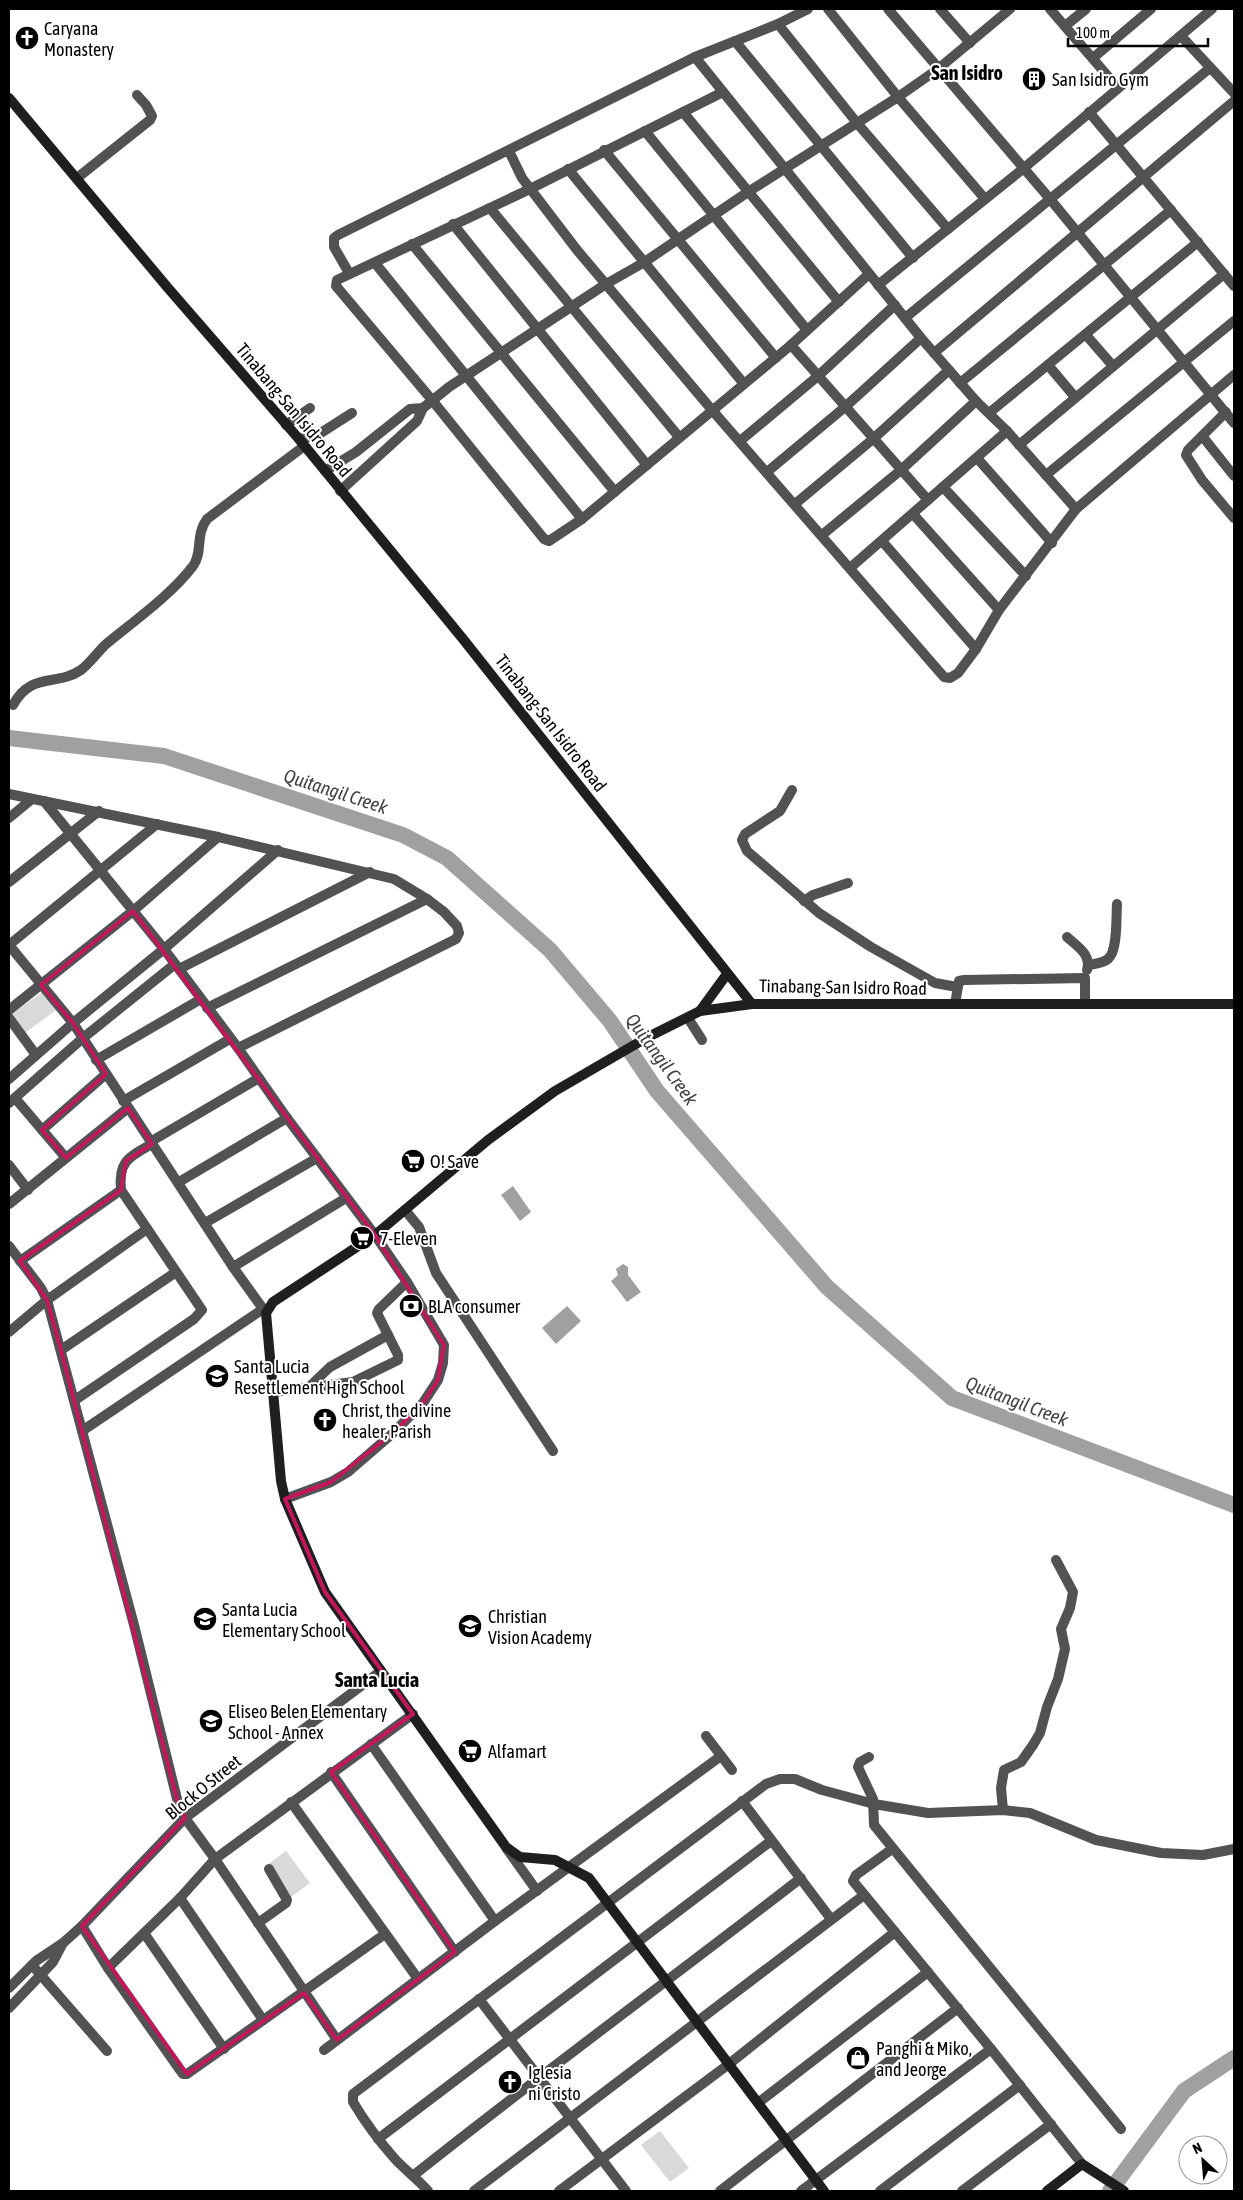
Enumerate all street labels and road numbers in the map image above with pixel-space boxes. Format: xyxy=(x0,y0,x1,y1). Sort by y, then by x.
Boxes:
street label: Tinabang-San Isidro Road xyxy=(232,339,356,481)
street label: Tinabang-San Isidro Road xyxy=(491,650,611,796)
street label: Tinabang-San Isidro Road xyxy=(759,975,927,999)
street label: Block O Street xyxy=(161,1750,245,1824)

